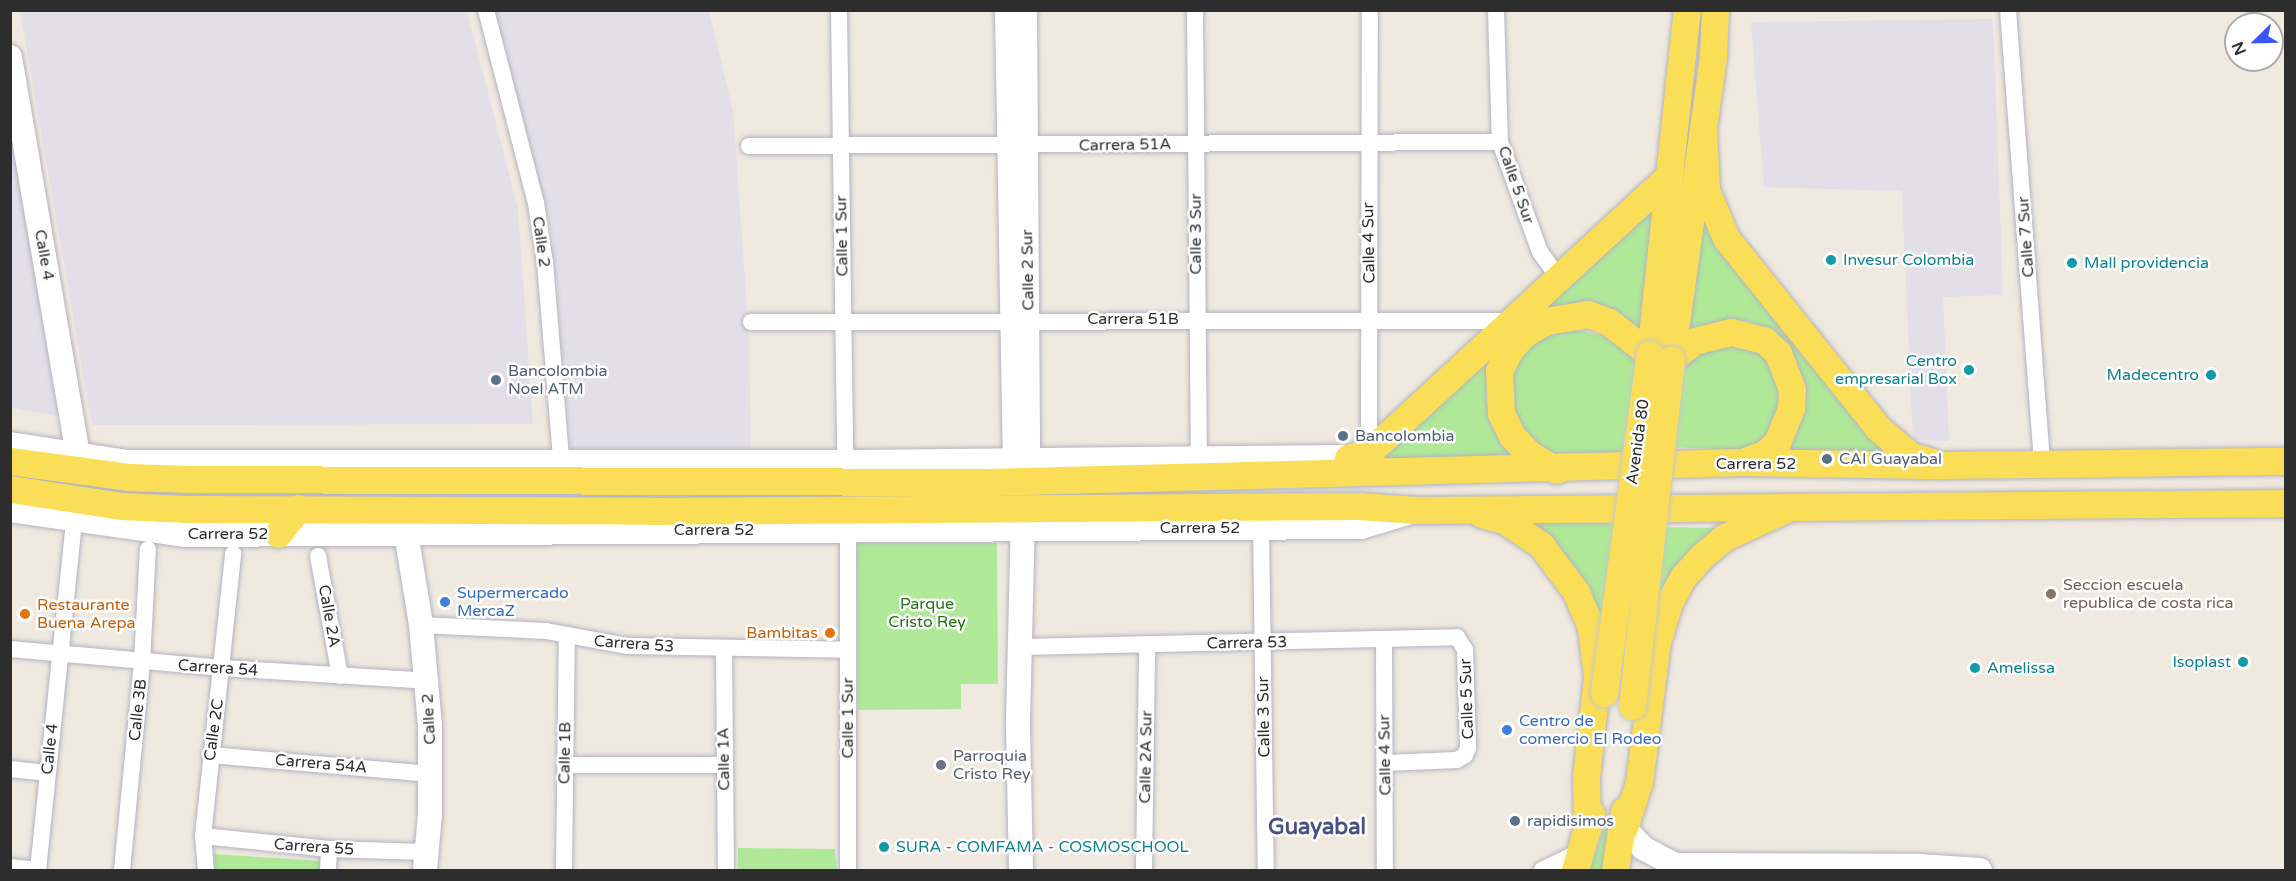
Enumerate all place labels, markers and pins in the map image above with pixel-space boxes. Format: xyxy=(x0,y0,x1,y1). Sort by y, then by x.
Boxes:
place label: Invesur Colombia xyxy=(1843,250,1974,270)
marker: Invesur Colombia xyxy=(1824,253,1838,267)
place label: Mall providencia xyxy=(2084,253,2209,273)
marker: Mall providencia xyxy=(2065,256,2079,270)
place label: Centro empresarial Box xyxy=(1835,351,1957,389)
place label: Bancolombia Noel ATM xyxy=(508,361,607,399)
marker: Centro empresarial Box xyxy=(1962,363,1976,377)
place label: Madecentro xyxy=(2107,365,2199,385)
marker: Madecentro xyxy=(2204,368,2218,382)
marker: Bancolombia Noel ATM xyxy=(489,373,503,387)
place label: Bancolombia xyxy=(1355,426,1454,446)
marker: Bancolombia xyxy=(1336,429,1350,443)
place label: CAI Guayabal xyxy=(1839,449,1942,469)
marker: CAI Guayabal xyxy=(1820,452,1834,466)
place label: Seccion escuela republica de costa rica xyxy=(2063,575,2234,613)
place label: Supermercado MercaZ xyxy=(457,583,569,621)
marker: Seccion escuela republica de costa rica xyxy=(2044,587,2058,601)
place label: Restaurante Buena Arepa xyxy=(37,595,136,633)
marker: Supermercado MercaZ xyxy=(438,595,452,609)
marker: Restaurante Buena Arepa xyxy=(18,607,32,621)
place label: Bambitas xyxy=(746,623,818,643)
marker: Bambitas xyxy=(823,626,837,640)
place label: Isoplast xyxy=(2172,652,2231,672)
marker: Isoplast xyxy=(2236,655,2250,669)
place label: Amelissa xyxy=(1987,658,2055,678)
marker: Amelissa xyxy=(1968,661,1982,675)
place label: Centro de comercio El Rodeo xyxy=(1519,711,1662,749)
marker: Centro de comercio El Rodeo xyxy=(1500,723,1514,737)
place label: Parroquia Cristo Rey xyxy=(953,746,1031,784)
marker: Parroquia Cristo Rey xyxy=(934,758,948,772)
place label: rapidisimos xyxy=(1527,811,1614,831)
marker: rapidisimos xyxy=(1508,814,1522,828)
place label: SURA - COMFAMA - COSMOSCHOOL xyxy=(896,837,1189,857)
marker: SURA - COMFAMA - COSMOSCHOOL xyxy=(877,840,891,854)

